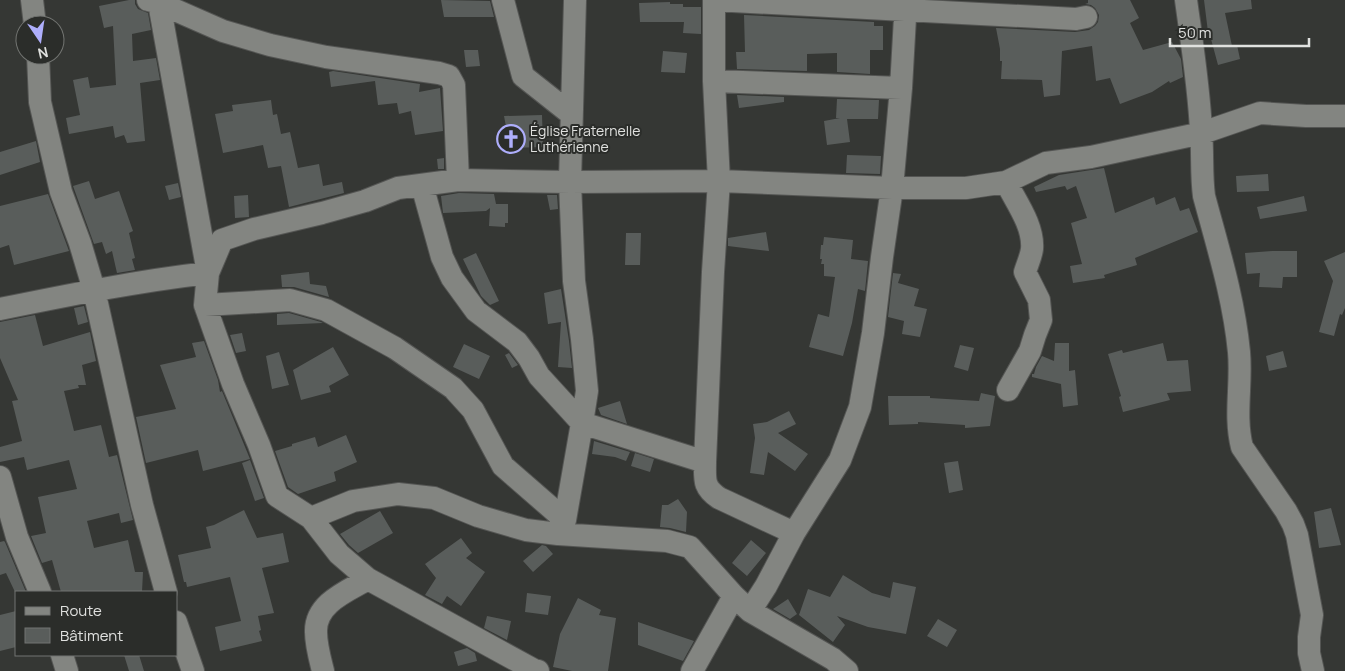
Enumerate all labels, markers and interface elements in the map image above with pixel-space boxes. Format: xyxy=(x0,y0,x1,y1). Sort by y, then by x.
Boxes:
north arrow xyxy=(15,15,65,65)
scale bar xyxy=(1170,15,1309,47)
text: 50 m xyxy=(1178,22,1212,43)
text: N xyxy=(36,43,50,64)
place label: Église Fraternelle Luthérienne xyxy=(530,121,640,156)
church icon: Église Fraternelle Luthérienne xyxy=(496,124,526,154)
legend xyxy=(15,591,178,656)
text: Route xyxy=(60,600,102,621)
text: Bâtiment xyxy=(60,625,123,646)

